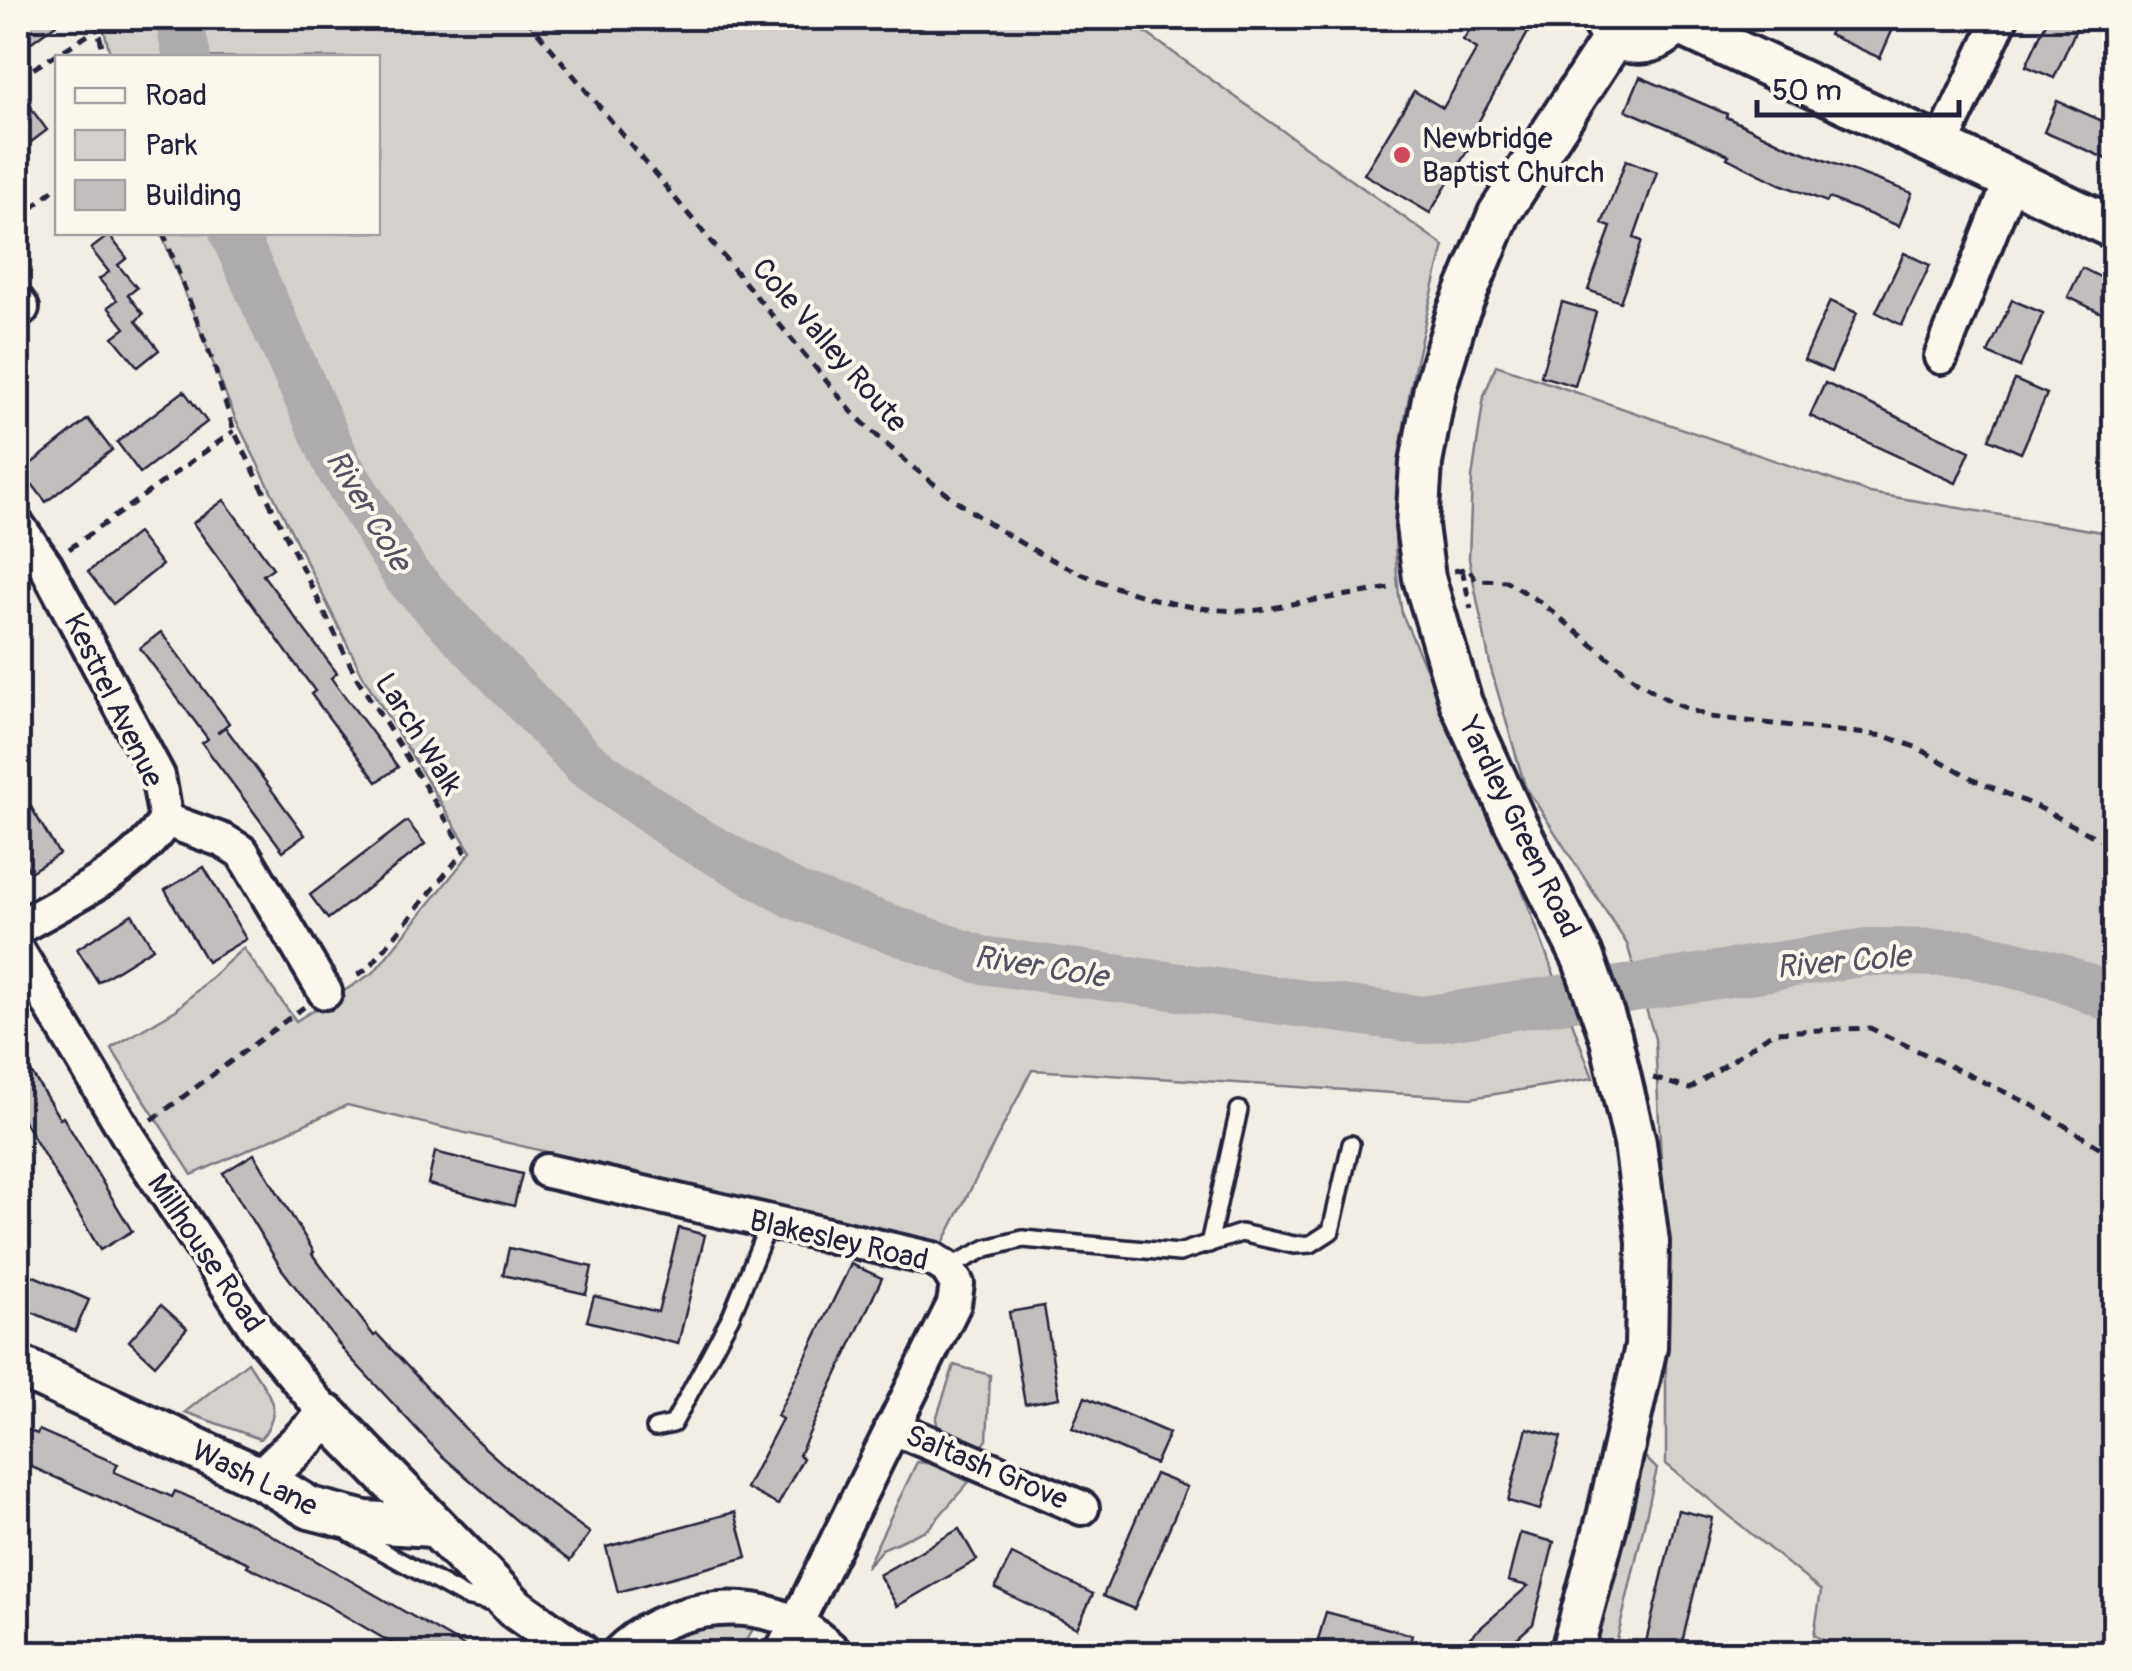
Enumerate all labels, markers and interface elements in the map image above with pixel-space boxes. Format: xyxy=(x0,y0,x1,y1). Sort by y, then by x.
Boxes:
legend xyxy=(55,55,380,235)
scale bar xyxy=(1757,55,1960,117)
text: 50 m xyxy=(1772,72,1842,109)
text: Road xyxy=(145,77,207,114)
place label: Newbridge Baptist Church xyxy=(1422,120,1604,191)
text: Park xyxy=(145,127,198,164)
marker: Newbridge Baptist Church xyxy=(1391,144,1413,166)
text: Building xyxy=(145,177,241,214)
street label: Cole Valley Route xyxy=(744,251,915,440)
water label: River Cole xyxy=(316,443,421,581)
street label: Kestrel Avenue xyxy=(55,607,172,794)
street label: Larch Walk xyxy=(367,667,471,802)
street label: Yardley Green Road xyxy=(1450,710,1589,944)
water label: River Cole xyxy=(1775,936,1915,988)
water label: River Cole xyxy=(972,937,1113,998)
street label: Millhouse Road xyxy=(139,1167,272,1340)
street label: Blakesley Road xyxy=(746,1202,932,1279)
street label: Saltash Grove xyxy=(900,1417,1074,1518)
street label: Wash Lane xyxy=(186,1432,324,1525)

